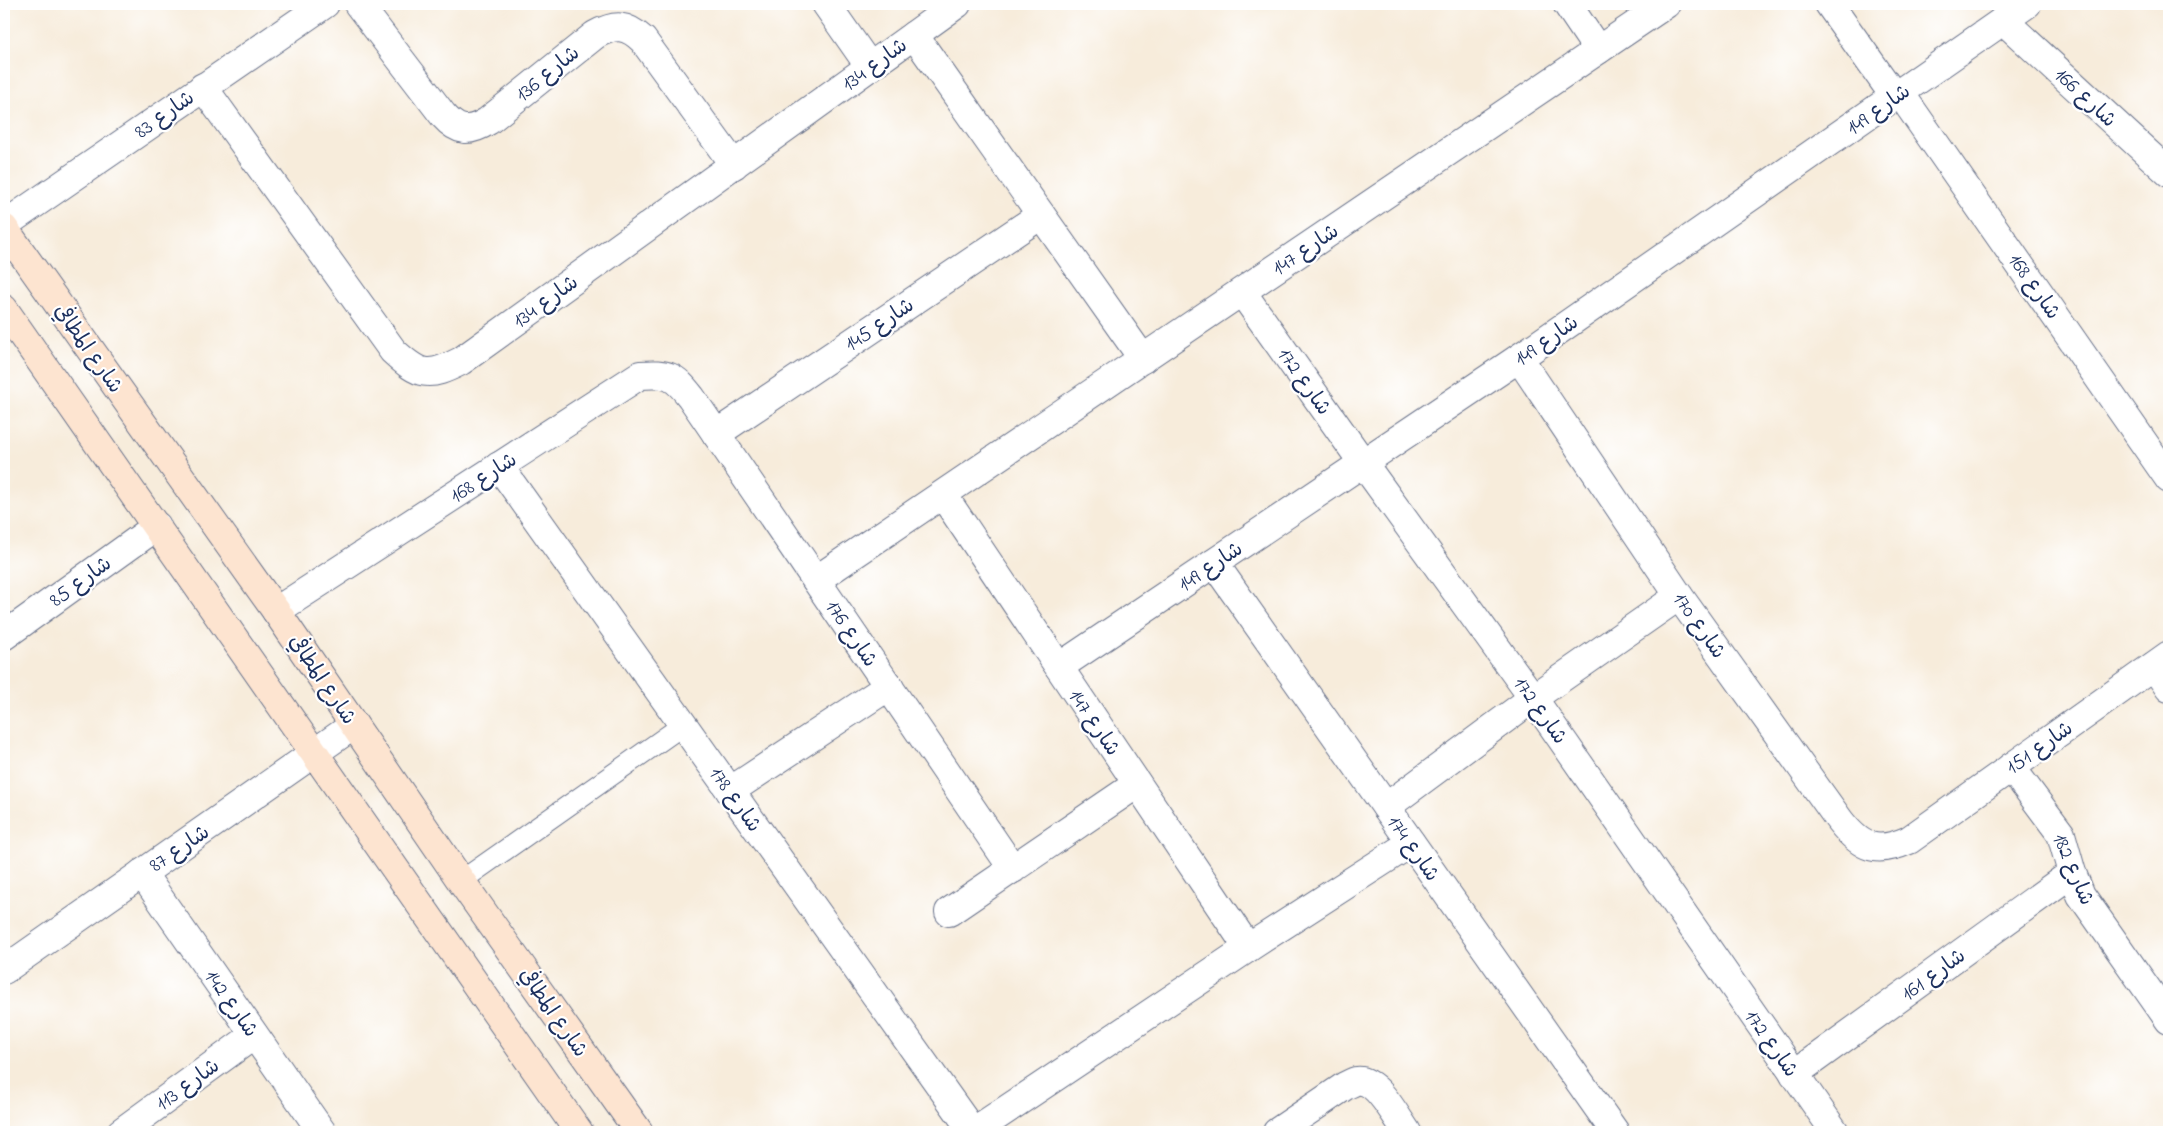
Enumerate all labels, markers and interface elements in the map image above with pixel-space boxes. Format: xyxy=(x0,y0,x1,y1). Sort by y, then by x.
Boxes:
street label: شارع 134 xyxy=(836,32,914,100)
street label: شارع 136 xyxy=(510,39,587,110)
street label: شارع 166 xyxy=(2047,62,2123,135)
street label: شارع 149 xyxy=(1841,78,1917,144)
street label: شارع 83 xyxy=(129,84,201,147)
street label: شارع 147 xyxy=(1267,217,1345,284)
street label: شارع 168 xyxy=(2000,248,2067,326)
street label: شارع 134 xyxy=(507,269,585,337)
street label: شارع 145 xyxy=(839,291,921,360)
street label: شارع المطافي xyxy=(46,298,130,400)
street label: شارع 149 xyxy=(1509,309,1585,375)
street label: شارع 172 xyxy=(1269,342,1338,422)
street label: شارع 168 xyxy=(445,446,523,512)
street label: شارع 149 xyxy=(1173,535,1250,600)
street label: شارع 85 xyxy=(44,550,119,616)
street label: شارع 170 xyxy=(1665,587,1732,666)
street label: شارع 176 xyxy=(817,595,884,674)
street label: شارع المطافي xyxy=(280,628,363,731)
street label: شارع 172 xyxy=(1505,671,1574,751)
street label: شارع 147 xyxy=(1060,684,1127,762)
street label: شارع 151 xyxy=(2000,715,2080,783)
street label: شارع 178 xyxy=(701,761,768,839)
street label: شارع 174 xyxy=(1379,810,1446,888)
street label: شارع 87 xyxy=(144,818,216,881)
street label: شارع 182 xyxy=(2044,829,2101,910)
street label: شارع 161 xyxy=(1896,942,1973,1009)
street label: شارع المطافي xyxy=(511,962,595,1064)
street label: شارع 142 xyxy=(196,964,265,1044)
street label: شارع 172 xyxy=(1736,1004,1805,1084)
street label: شارع 113 xyxy=(150,1052,226,1119)

